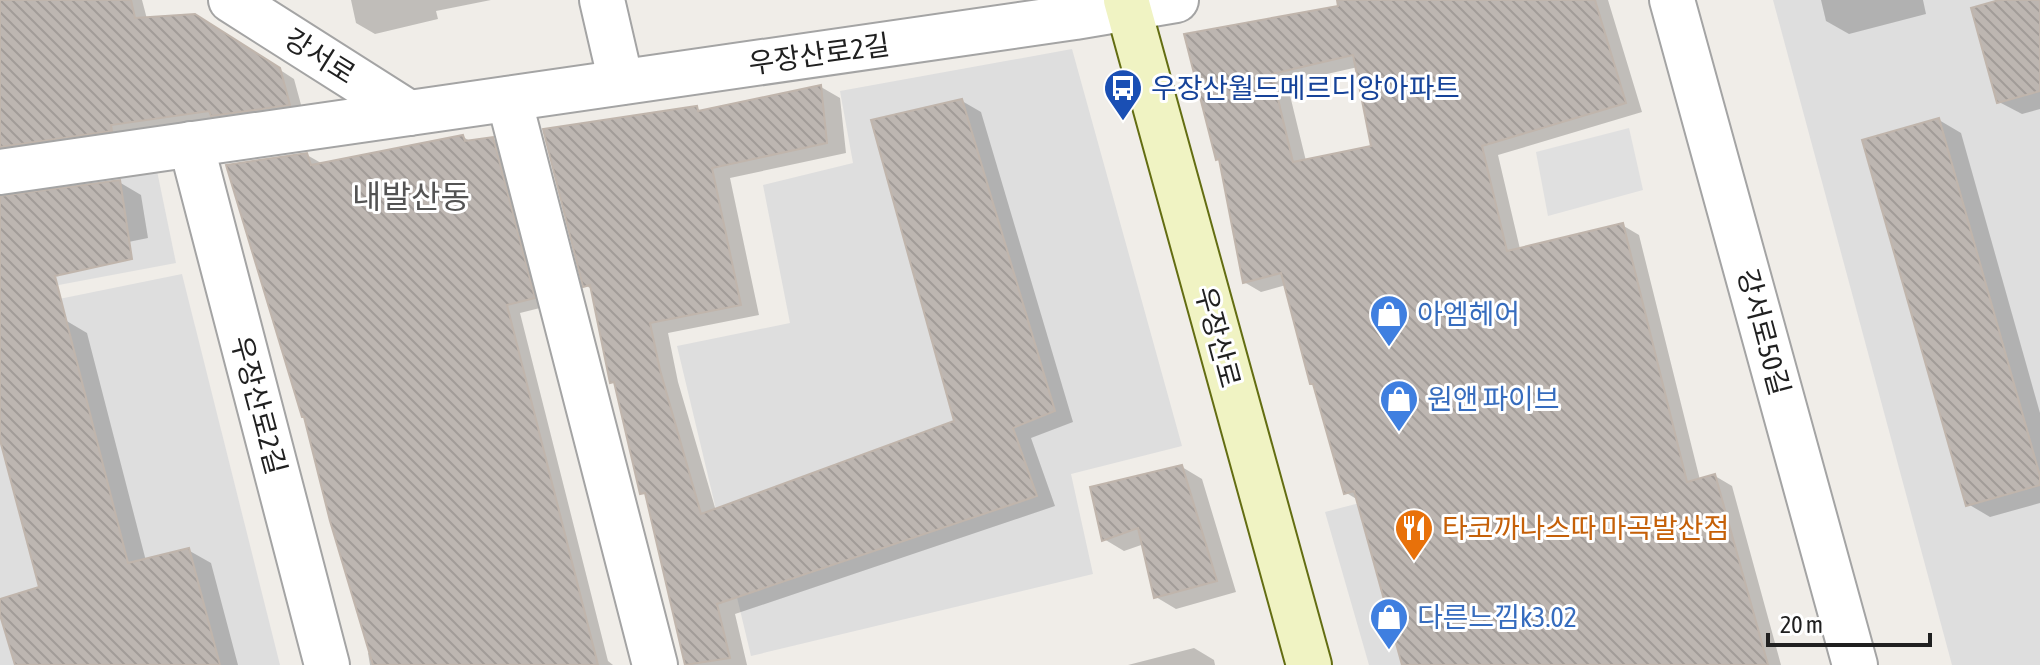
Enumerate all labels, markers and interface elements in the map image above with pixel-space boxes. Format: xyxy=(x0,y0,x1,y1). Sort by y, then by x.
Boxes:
street label: 강서로 xyxy=(279,22,361,90)
street label: 우장산로2길 xyxy=(746,28,892,80)
bus stop icon: 우장산월드메르디앙아파트 xyxy=(1102,67,1144,122)
place label: 우장산월드메르디앙아파트 xyxy=(1151,72,1460,104)
district label: 내발산동 xyxy=(352,178,470,215)
street label: 강서로50길 xyxy=(1732,265,1796,399)
street label: 우장산로 xyxy=(1189,283,1247,391)
shop icon: 아엠헤어 xyxy=(1368,293,1410,348)
place label: 아엠헤어 xyxy=(1417,298,1520,330)
street label: 우장산로2길 xyxy=(225,332,293,478)
shop icon: 원앤 파이브 xyxy=(1378,378,1420,433)
place label: 원앤 파이브 xyxy=(1427,383,1560,415)
restaurant icon: 타코까나스따 마곡발산점 xyxy=(1393,507,1435,562)
place label: 타코까나스따 마곡발산점 xyxy=(1442,512,1729,544)
shop icon: 다른느낌k3.02 xyxy=(1368,596,1410,651)
scale bar xyxy=(1768,597,1930,647)
place label: 다른느낌k3.02 xyxy=(1417,601,1577,633)
text: 20 m xyxy=(1780,611,1823,638)

